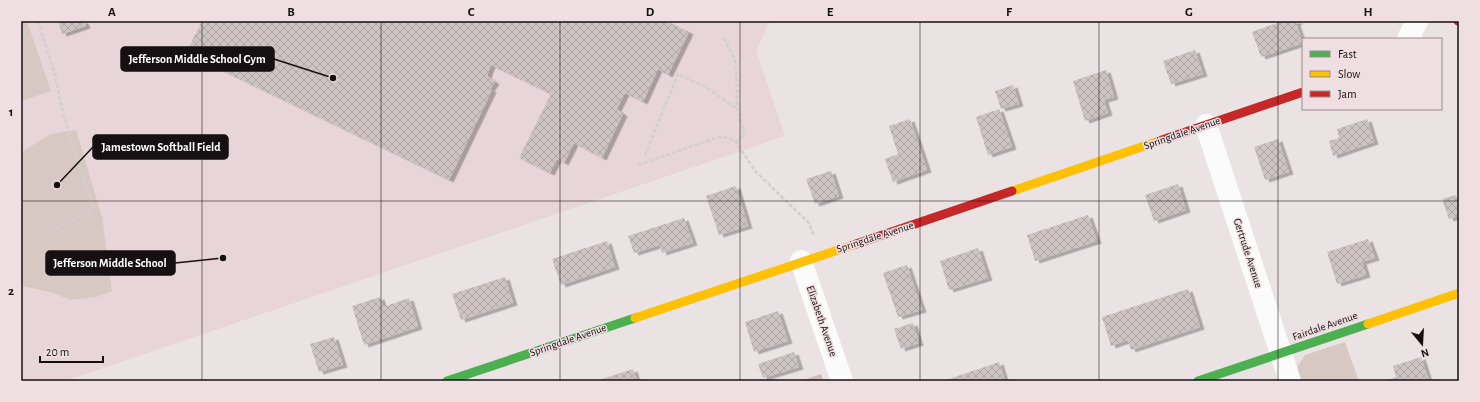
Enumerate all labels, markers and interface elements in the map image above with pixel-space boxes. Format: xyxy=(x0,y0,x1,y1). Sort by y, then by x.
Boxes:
text: A xyxy=(108,6,116,19)
text: B xyxy=(287,6,295,19)
text: C xyxy=(468,6,475,19)
text: D xyxy=(646,6,655,19)
text: E xyxy=(827,6,834,19)
text: F xyxy=(1006,6,1013,19)
text: G xyxy=(1185,6,1193,19)
text: H xyxy=(1363,6,1373,19)
legend xyxy=(1302,38,1442,110)
callout: Jefferson Middle School Gym xyxy=(121,47,274,71)
text: Fast xyxy=(1338,48,1357,60)
text: Jefferson Middle School Gym xyxy=(128,53,266,66)
text: Slow xyxy=(1338,68,1360,80)
text: Jam xyxy=(1338,88,1357,100)
text: 1 xyxy=(9,106,13,119)
street label: Springdale Avenue xyxy=(1142,115,1222,151)
callout: Jamestown Softball Field xyxy=(93,135,228,159)
text: Jamestown Softball Field xyxy=(101,141,221,153)
street label: Gertrude Avenue xyxy=(1232,217,1264,289)
street label: Springdale Avenue xyxy=(835,219,915,255)
callout: Jefferson Middle School xyxy=(46,251,175,275)
text: Jefferson Middle School xyxy=(53,257,167,269)
street label: Elizabeth Avenue xyxy=(805,284,839,358)
text: 2 xyxy=(8,285,14,298)
street label: Fairdale Avenue xyxy=(1291,310,1359,342)
street label: Springdale Avenue xyxy=(528,322,608,358)
north arrow xyxy=(1402,324,1442,364)
scale bar xyxy=(40,338,103,364)
text: 20 m xyxy=(46,346,69,358)
text: N xyxy=(1420,347,1430,359)

